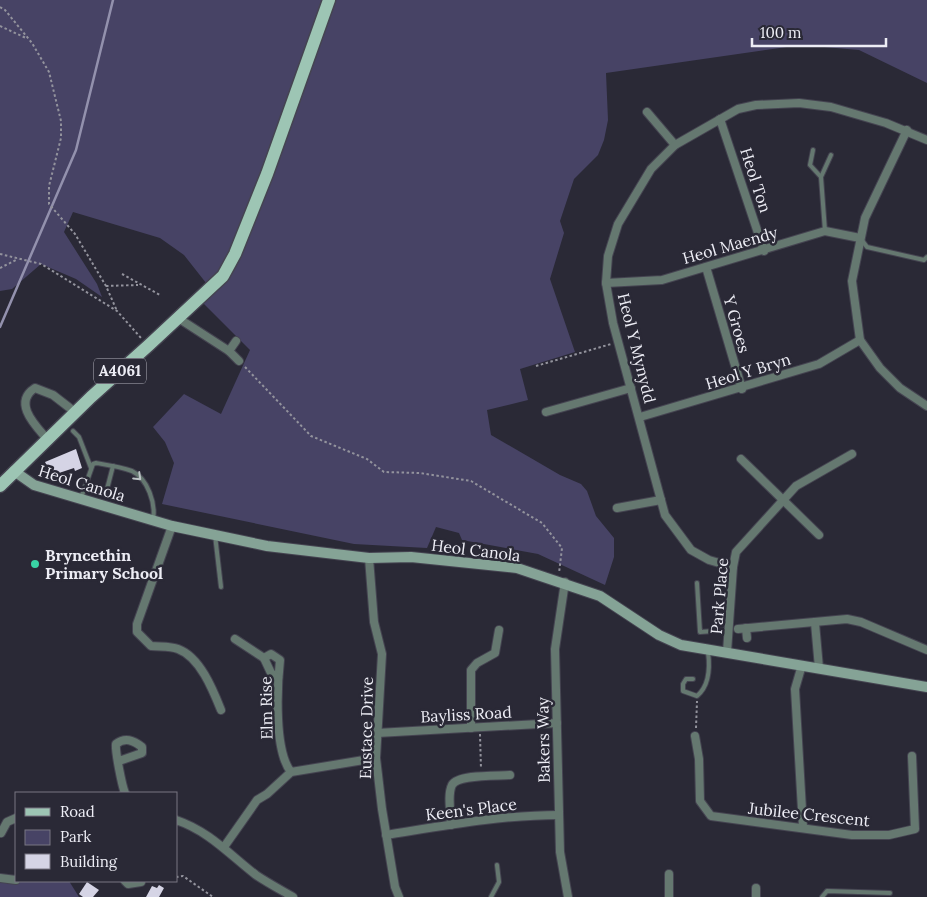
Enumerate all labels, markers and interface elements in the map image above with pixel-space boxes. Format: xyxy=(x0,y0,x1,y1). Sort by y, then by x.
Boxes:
scale bar xyxy=(752,15,886,47)
text: 100 m xyxy=(760,23,801,42)
street label: Heol Ton xyxy=(736,145,776,215)
street label: Heol Maendy xyxy=(680,222,780,268)
street label: Heol Y Mynydd xyxy=(614,291,660,406)
street label: Y Groes xyxy=(719,292,755,355)
street label: Heol Y Bryn xyxy=(703,348,793,393)
road number: A4061 xyxy=(94,358,146,384)
street label: Heol Canola xyxy=(36,460,128,506)
one-way arrow xyxy=(132,471,141,480)
street label: Heol Canola xyxy=(430,535,522,565)
place label: Bryncethin Primary School xyxy=(45,545,163,583)
street label: Park Place xyxy=(706,557,732,635)
marker: Bryncethin Primary School xyxy=(29,558,41,570)
street label: Elm Rise xyxy=(255,676,277,740)
street label: Eustace Drive xyxy=(355,676,377,779)
street label: Bakers Way xyxy=(532,696,554,783)
street label: Bayliss Road xyxy=(420,702,513,726)
legend xyxy=(15,792,178,882)
street label: Keen's Place xyxy=(424,793,518,825)
street label: Jubilee Crescent xyxy=(746,798,872,830)
text: Road xyxy=(60,802,95,821)
text: Park xyxy=(60,827,91,846)
text: Building xyxy=(60,852,118,871)

